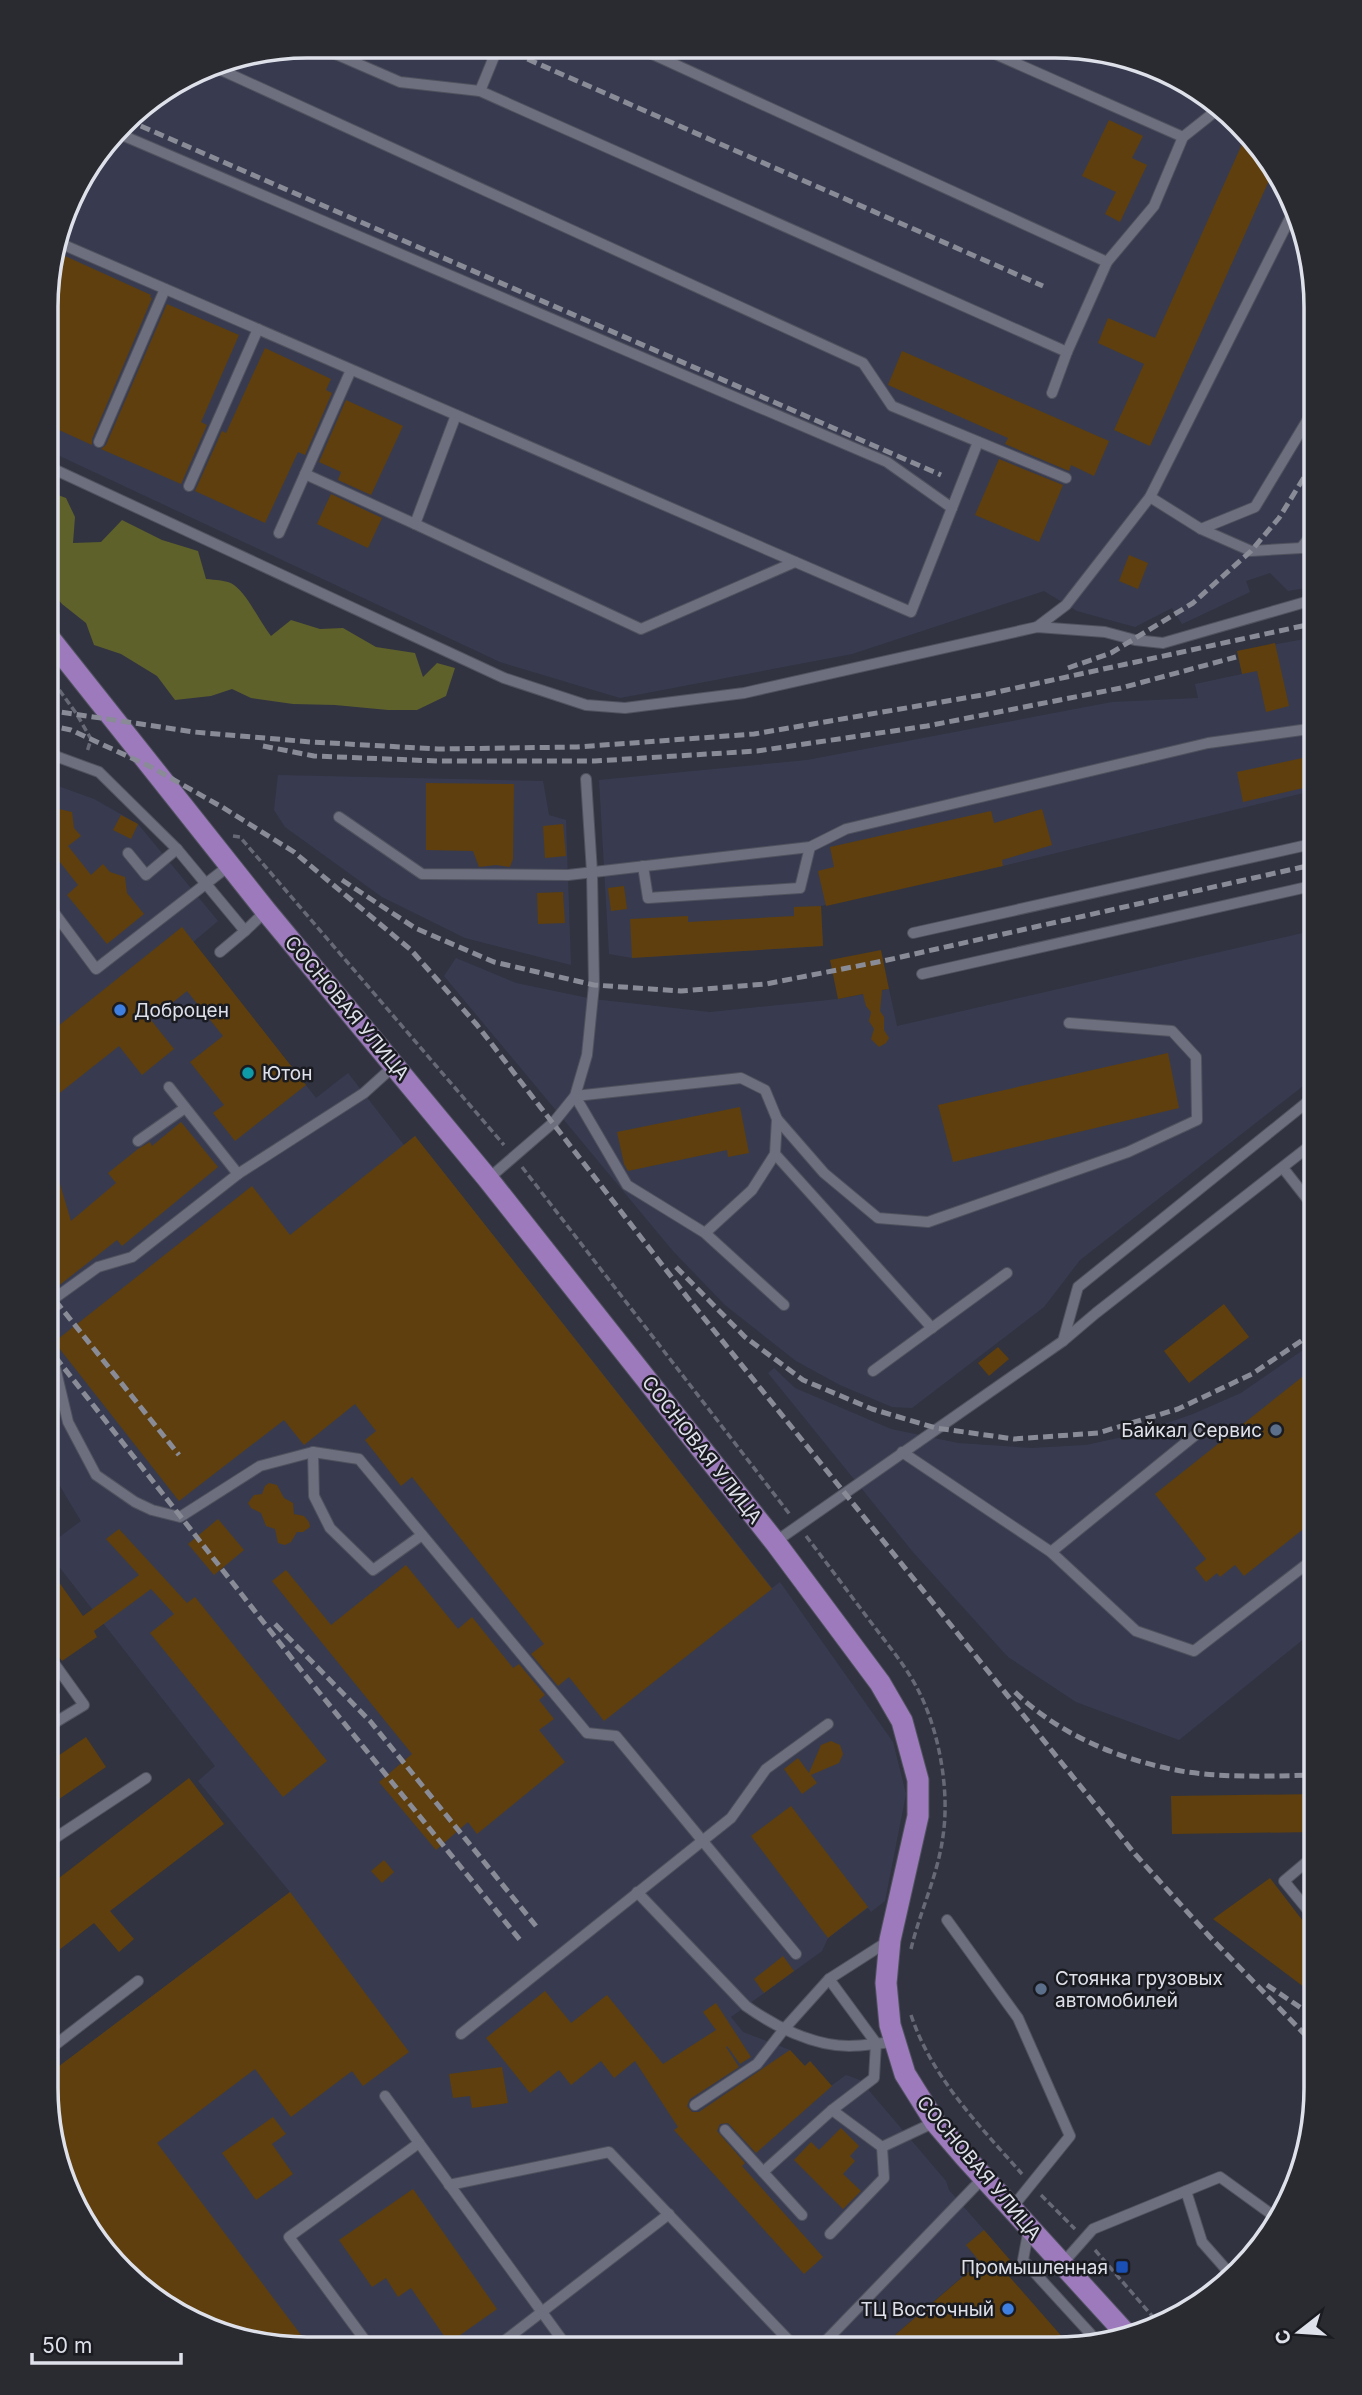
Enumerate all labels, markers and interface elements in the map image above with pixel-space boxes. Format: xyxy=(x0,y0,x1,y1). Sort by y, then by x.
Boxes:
street label: СОСНОВАЯ УЛИЦА xyxy=(280,931,414,1085)
place label: Доброцен xyxy=(134,999,229,1022)
marker: Доброцен xyxy=(112,1002,128,1018)
place label: Ютон xyxy=(262,1062,312,1085)
marker: Ютон xyxy=(240,1065,256,1081)
street label: СОСНОВАЯ УЛИЦА xyxy=(637,1371,767,1529)
place label: Байкал Сервис xyxy=(1121,1419,1262,1442)
marker: Байкал Сервис xyxy=(1268,1422,1284,1438)
place label: Стоянка грузовых автомобилей xyxy=(1055,1967,1223,2012)
marker: Стоянка грузовых автомобилей xyxy=(1033,1981,1049,1997)
street label: СОСНОВАЯ УЛИЦА xyxy=(912,2091,1046,2245)
place label: Промышленная xyxy=(961,2256,1108,2279)
marker: Промышленная xyxy=(1114,2259,1130,2275)
north arrow xyxy=(1264,2297,1334,2367)
place label: ТЦ Восточный xyxy=(860,2298,994,2321)
marker: ТЦ Восточный xyxy=(1000,2301,1016,2317)
scale bar xyxy=(32,2322,180,2366)
text: С xyxy=(1270,2327,1296,2347)
text: 50 m xyxy=(42,2333,92,2358)

